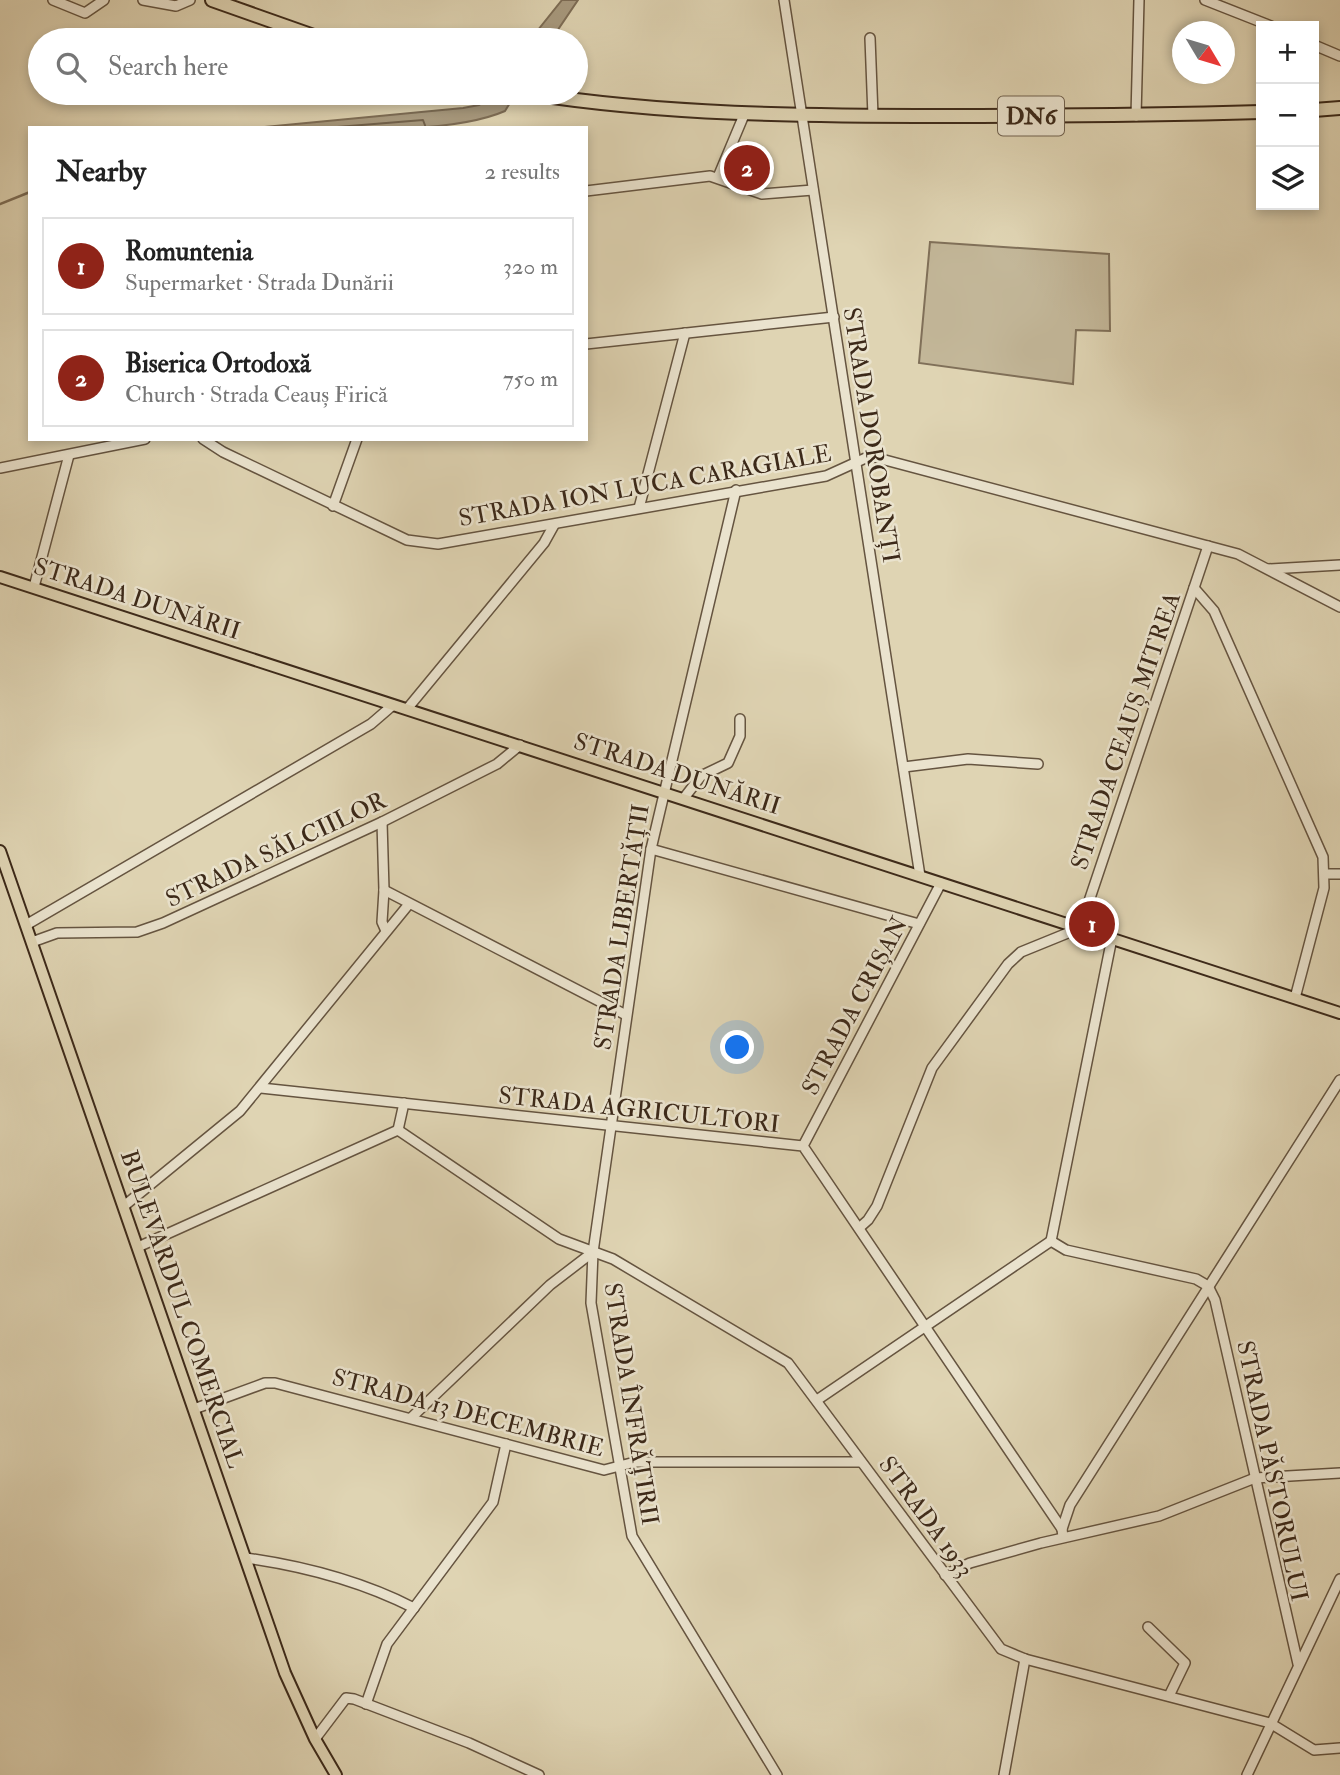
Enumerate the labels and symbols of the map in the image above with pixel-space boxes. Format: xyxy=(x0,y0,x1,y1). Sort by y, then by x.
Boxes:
north arrow xyxy=(1172,21,1235,84)
road number: DN6 xyxy=(998,97,1064,136)
pin: 2 xyxy=(724,142,770,194)
street label: STRADA DOROBANȚI xyxy=(836,305,906,565)
street label: STRADA ION LUCA CARAGIALE xyxy=(456,438,834,534)
street label: STRADA DUNĂRII xyxy=(30,551,244,647)
street label: STRADA CEAUȘ MITREA xyxy=(1064,588,1188,874)
street label: STRADA DUNĂRII xyxy=(570,726,784,822)
street label: STRADA SĂLCIILOR xyxy=(161,785,392,915)
street label: STRADA LIBERTĂȚII xyxy=(587,802,657,1052)
pin: 1 xyxy=(1069,898,1115,950)
street label: STRADA CRIȘAN xyxy=(795,911,915,1101)
your location xyxy=(720,1030,754,1064)
street label: STRADA AGRICULTORI xyxy=(497,1080,781,1140)
street label: BULEVARDUL COMERCIAL xyxy=(113,1146,251,1473)
street label: STRADA ÎNFRĂȚIRII xyxy=(597,1280,666,1527)
street label: STRADA PĂSTORULUI xyxy=(1229,1338,1315,1604)
street label: STRADA 13 DECEMBRIE xyxy=(329,1362,607,1464)
street label: STRADA 1933 xyxy=(872,1450,980,1584)

